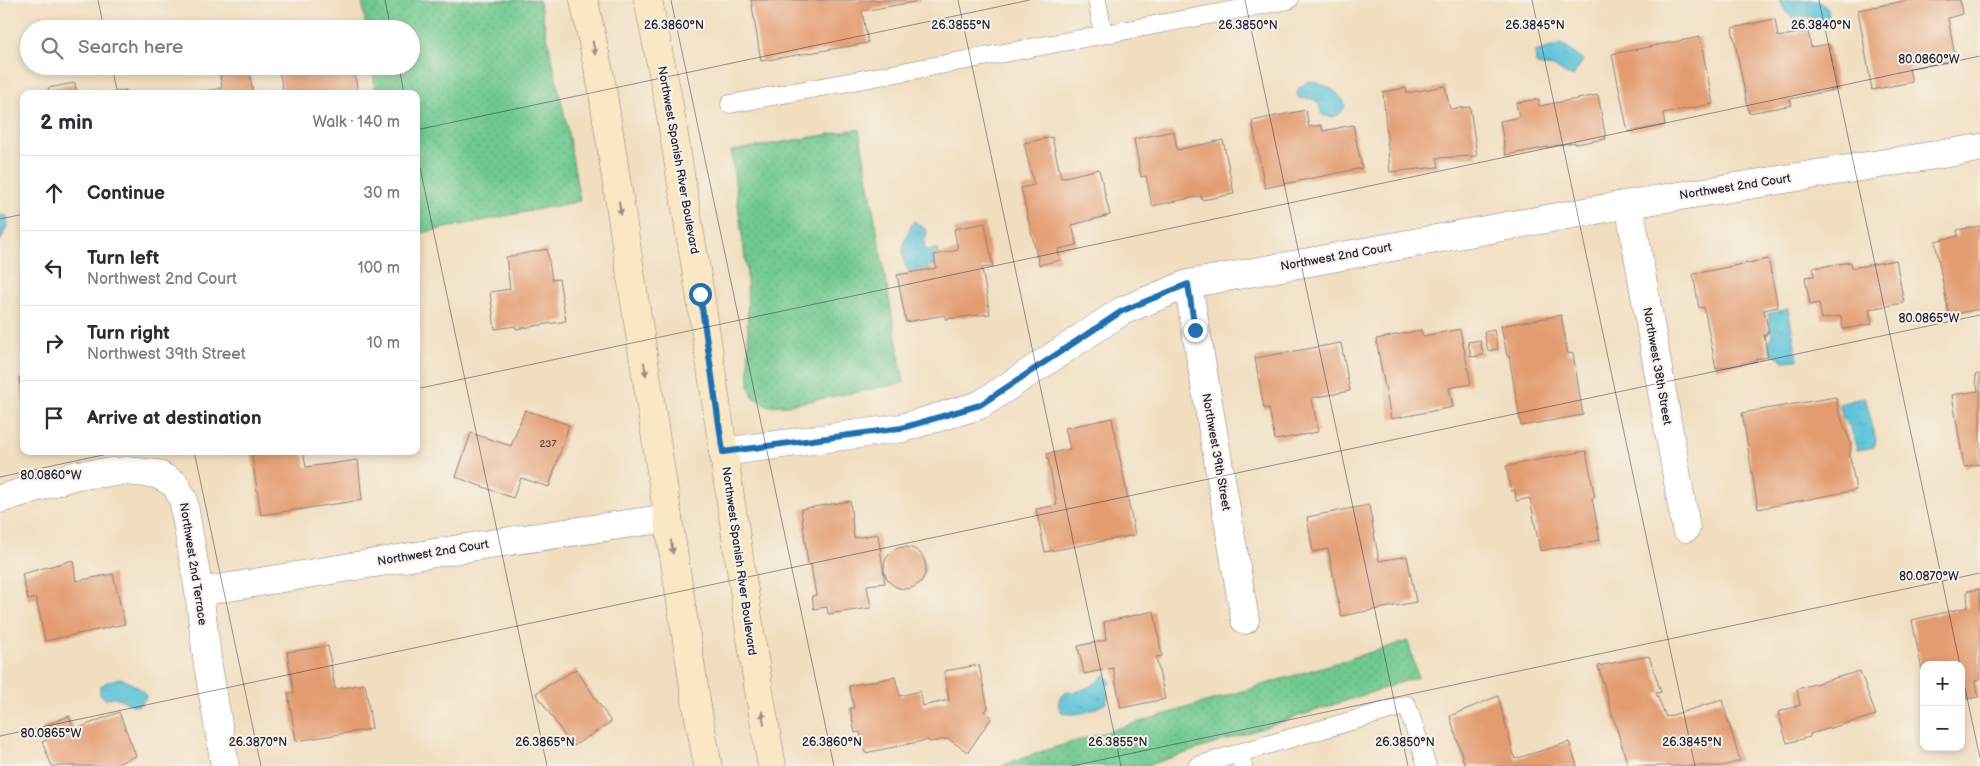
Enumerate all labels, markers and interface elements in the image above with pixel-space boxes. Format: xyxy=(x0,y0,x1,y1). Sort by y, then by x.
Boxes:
text: 26.3860°N xyxy=(644,18,704,33)
text: 26.3855°N xyxy=(931,18,991,33)
text: 26.3850°N xyxy=(1218,18,1278,33)
text: 26.3845°N xyxy=(1505,18,1565,33)
text: 26.3840°N xyxy=(1791,18,1851,33)
search box xyxy=(20,20,420,75)
icon: search xyxy=(38,34,66,62)
text: Search here xyxy=(78,36,183,59)
one-way arrow xyxy=(590,40,598,55)
text: 80.0860°W xyxy=(1898,52,1960,67)
street label: Northwest Spanish River Boulevard xyxy=(654,65,702,255)
text: 2 min xyxy=(40,110,93,135)
text: Walk · 140 m xyxy=(313,113,400,132)
street label: Northwest 2nd Court xyxy=(1678,171,1792,203)
icon: ahead xyxy=(40,179,68,207)
text: Continue xyxy=(87,182,165,205)
text: 30 m xyxy=(363,184,400,203)
one-way arrow xyxy=(617,200,625,216)
street label: Northwest 2nd Court xyxy=(1279,240,1393,274)
text: Turn left xyxy=(87,247,159,270)
icon: left xyxy=(40,254,68,282)
text: 100 m xyxy=(357,259,400,278)
text: Northwest 2nd Court xyxy=(87,270,237,289)
route start xyxy=(689,283,712,306)
street label: Northwest 38th Street xyxy=(1639,306,1675,426)
text: 80.0865°W xyxy=(1899,311,1960,326)
route end xyxy=(1184,319,1207,342)
text: Turn right xyxy=(87,322,170,345)
icon: right xyxy=(40,329,68,357)
text: 10 m xyxy=(367,334,400,353)
text: Northwest 39th Street xyxy=(87,345,246,364)
one-way arrow xyxy=(641,361,649,377)
street label: Northwest 39th Street xyxy=(1198,392,1234,512)
icon: arrive xyxy=(40,404,68,432)
text: Arrive at destination xyxy=(87,407,262,430)
house number: 237 xyxy=(540,438,556,450)
street label: Northwest Spanish River Boulevard xyxy=(718,466,760,656)
text: 80.0860°W xyxy=(20,468,82,483)
street label: Northwest 2nd Terrace xyxy=(176,502,210,626)
street label: Northwest 2nd Court xyxy=(376,537,490,569)
one-way arrow xyxy=(669,539,677,555)
text: 80.0870°W xyxy=(1899,569,1959,584)
map controls xyxy=(1920,661,1965,751)
button: + xyxy=(1920,661,1965,706)
button: − xyxy=(1920,706,1965,751)
one-way arrow xyxy=(759,710,767,726)
text: 80.0865°W xyxy=(21,726,82,741)
text: 26.3870°N xyxy=(229,735,287,750)
text: 26.3865°N xyxy=(515,735,575,750)
text: 26.3860°N xyxy=(802,735,862,750)
text: 26.3855°N xyxy=(1088,735,1148,750)
text: 26.3850°N xyxy=(1375,735,1435,750)
text: 26.3845°N xyxy=(1662,735,1722,750)

